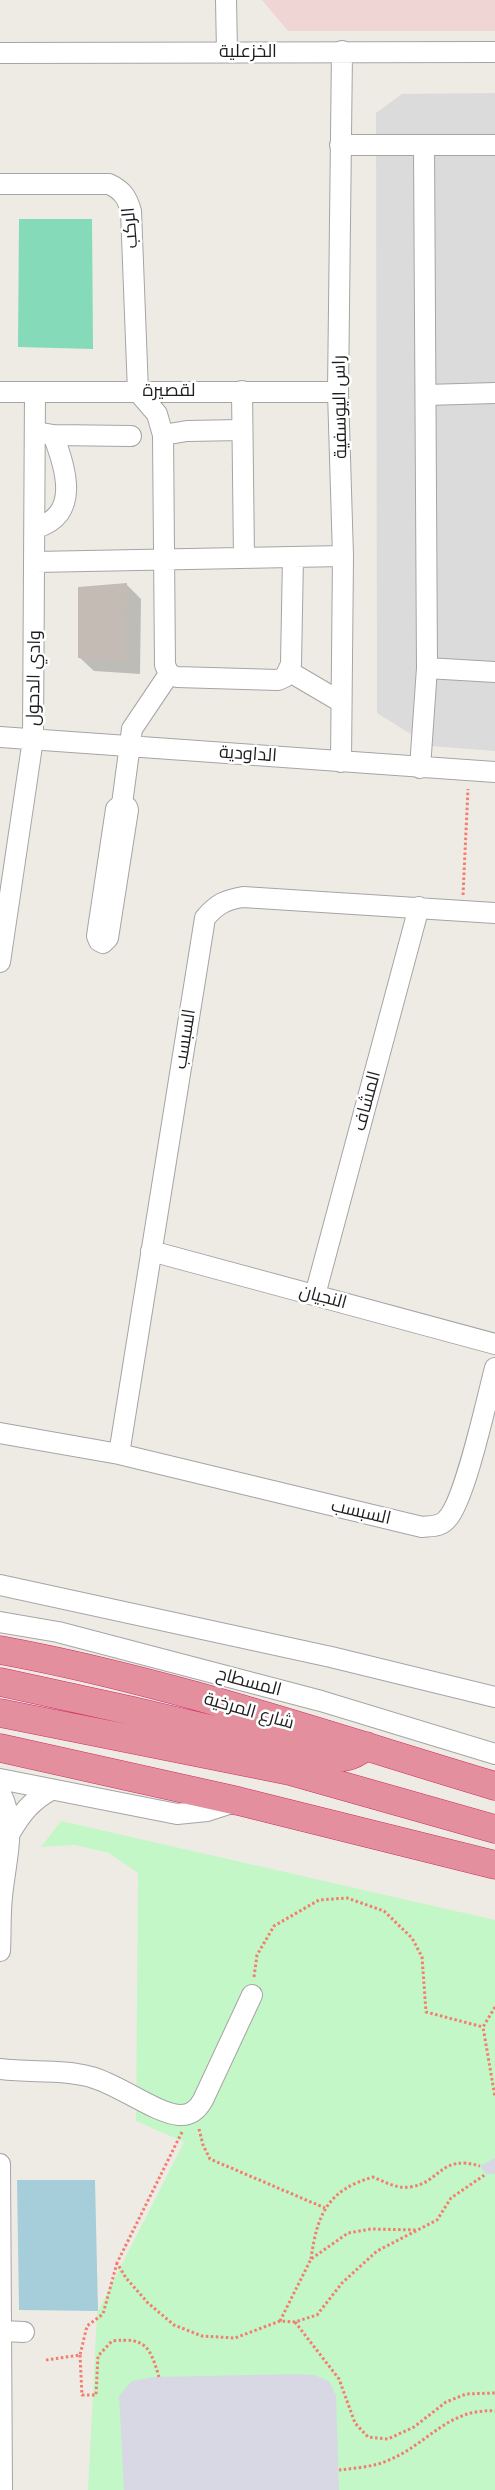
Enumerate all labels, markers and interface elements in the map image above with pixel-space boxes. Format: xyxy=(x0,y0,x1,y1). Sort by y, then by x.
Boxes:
street label: الخزعلية xyxy=(219,41,277,63)
street label: الركب xyxy=(117,207,143,249)
street label: راس اليوسفية xyxy=(328,355,352,459)
street label: لقصيرة xyxy=(142,380,196,402)
street label: وادي الدحول xyxy=(22,630,46,726)
street label: الداودية xyxy=(218,741,278,767)
street label: السبسب xyxy=(170,1007,200,1071)
street label: المشاف xyxy=(349,1069,385,1133)
street label: النجيان xyxy=(297,1280,349,1314)
street label: السبسب xyxy=(329,1495,393,1529)
street label: المسطاح xyxy=(214,1663,284,1701)
street label: شارع المرخية xyxy=(202,1688,296,1734)

